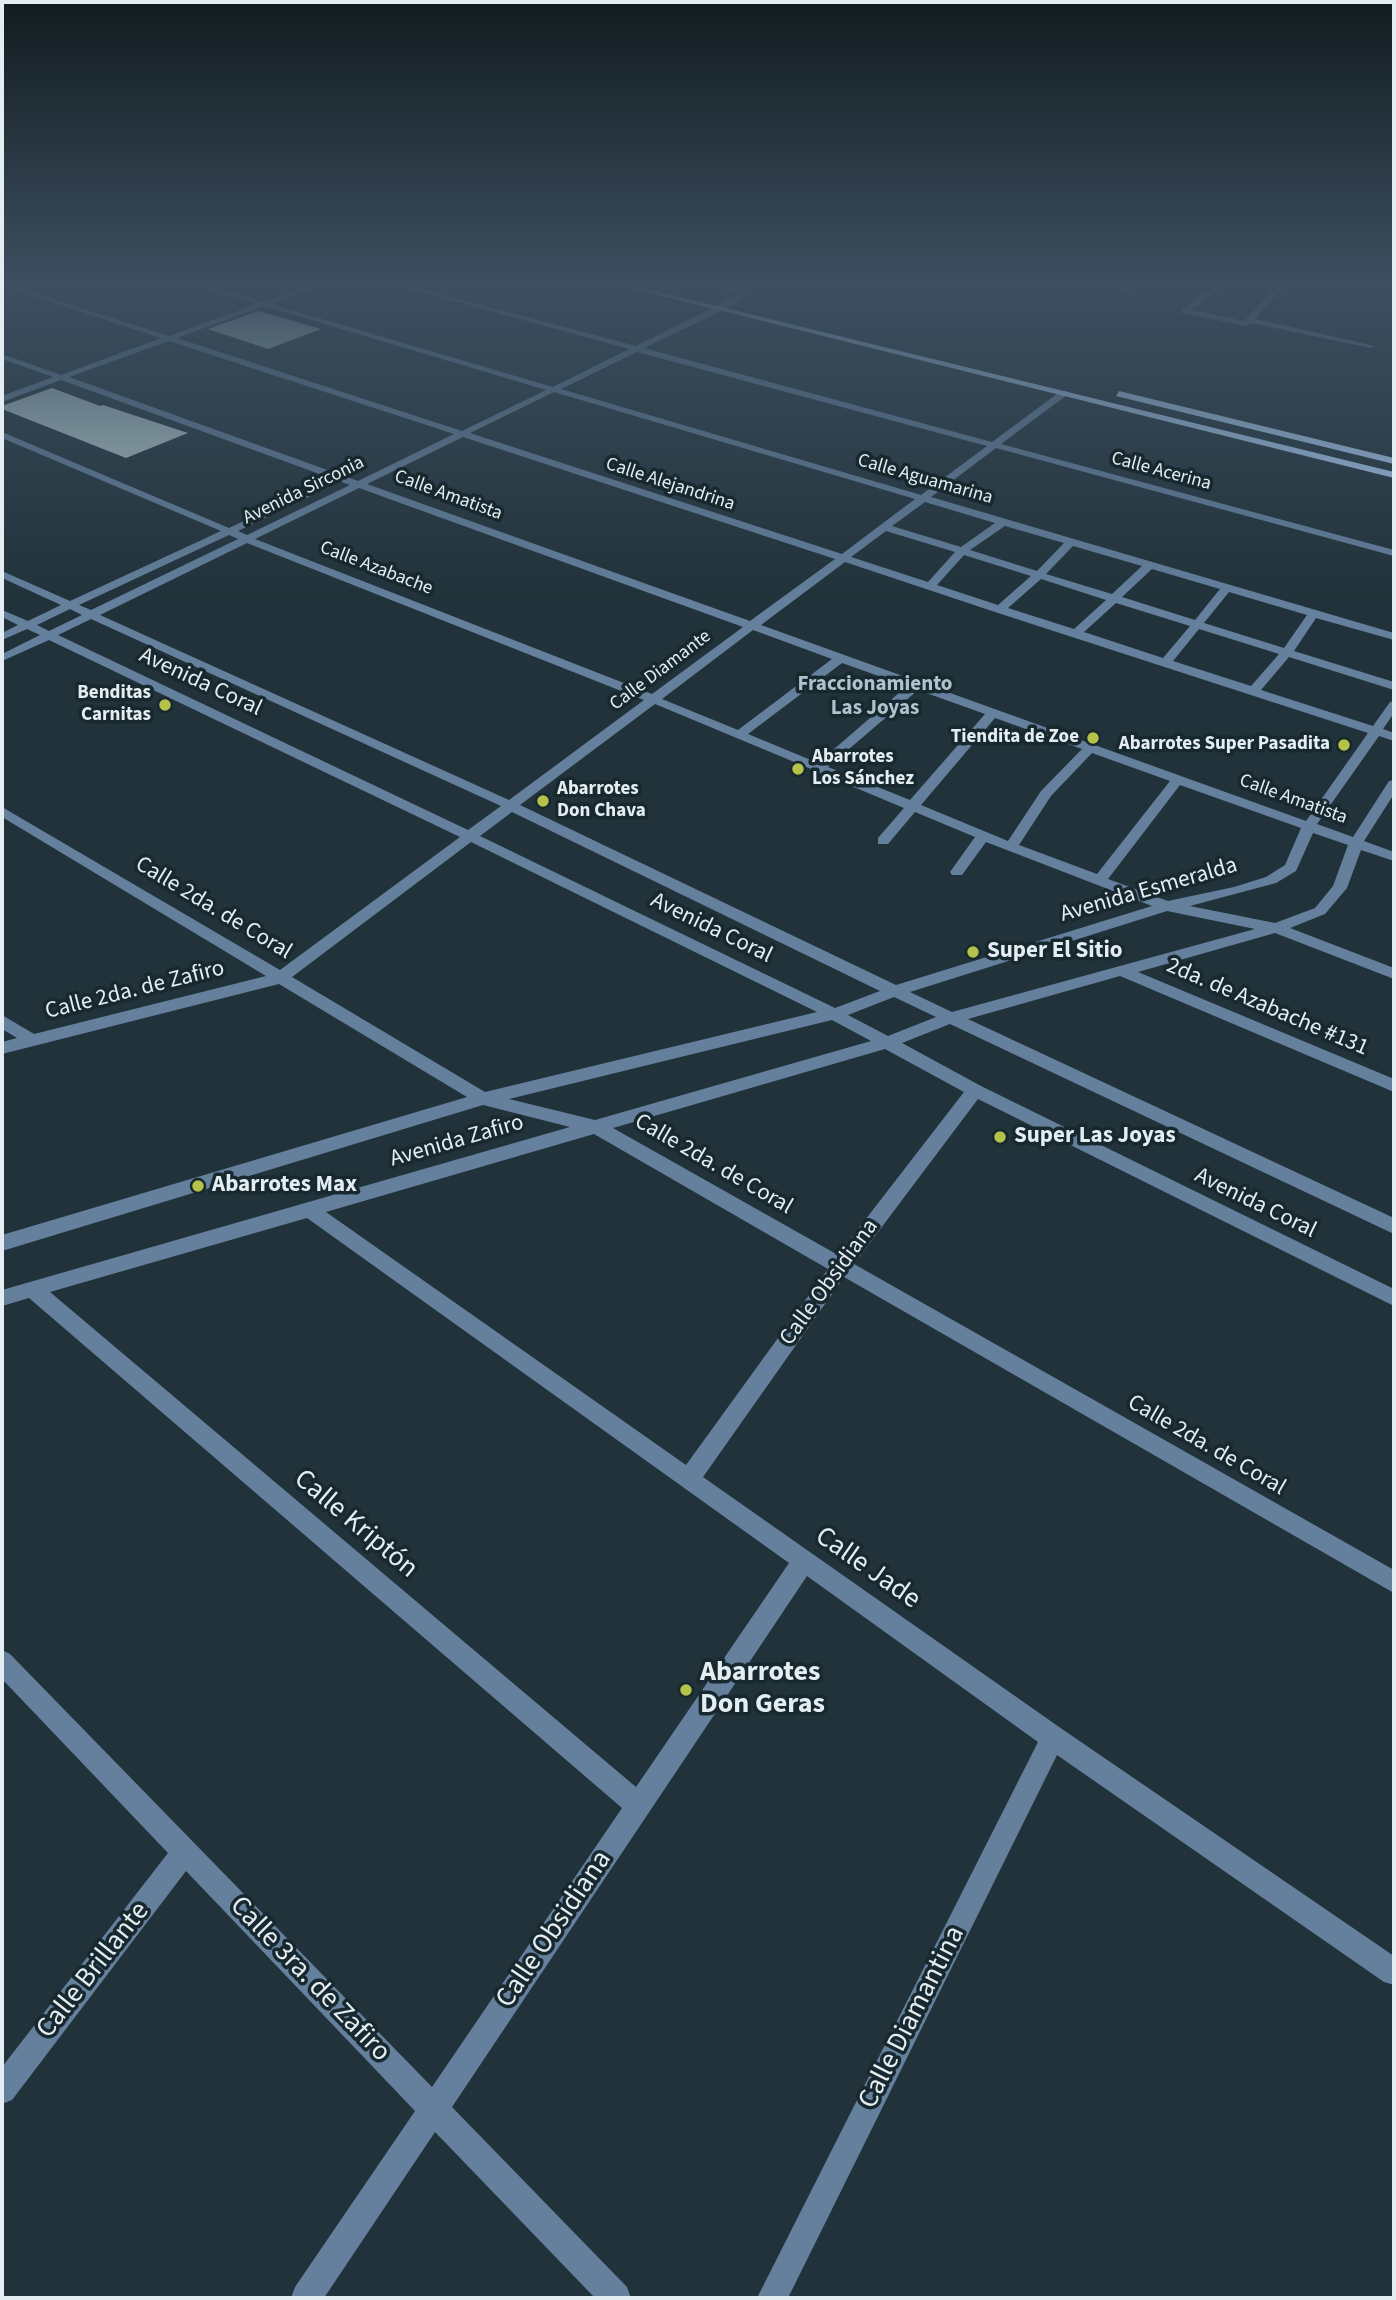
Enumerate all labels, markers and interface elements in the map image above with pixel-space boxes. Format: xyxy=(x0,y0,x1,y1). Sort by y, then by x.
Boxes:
street label: Calle Acerina xyxy=(1109,448,1213,496)
street label: Calle Aguamarina xyxy=(855,450,995,510)
street label: Avenida Sirconia xyxy=(240,452,368,530)
street label: Calle Alejandrina xyxy=(603,453,737,517)
street label: Calle Amatista xyxy=(391,466,505,526)
street label: Calle Azabache xyxy=(316,537,436,601)
street label: Calle Diamante xyxy=(606,626,716,716)
street label: Avenida Coral xyxy=(134,643,266,723)
district label: Fraccionamiento Las Joyas xyxy=(797,672,953,722)
place label: Benditas Carnitas xyxy=(77,683,151,727)
marker: Benditas Carnitas xyxy=(157,697,173,713)
place label: Tiendita de Zoe xyxy=(951,727,1079,749)
marker: Tiendita de Zoe xyxy=(1085,730,1101,746)
place label: Abarrotes Super Pasadita xyxy=(1119,734,1330,756)
marker: Abarrotes Super Pasadita xyxy=(1336,737,1352,753)
place label: Abarrotes Los Sánchez xyxy=(812,747,914,791)
marker: Abarrotes Los Sánchez xyxy=(790,761,806,777)
street label: Calle Amatista xyxy=(1236,770,1350,830)
place label: Abarrotes Don Chava xyxy=(557,779,646,823)
marker: Abarrotes Don Chava xyxy=(535,793,551,809)
street label: Calle 2da. de Coral xyxy=(130,851,296,967)
street label: Avenida Esmeralda xyxy=(1057,853,1241,929)
street label: Avenida Coral xyxy=(646,888,776,970)
place label: Super El Sitio xyxy=(987,938,1123,966)
marker: Super El Sitio xyxy=(965,944,981,960)
street label: 2da. de Azabache #131 xyxy=(1162,953,1372,1063)
street label: Calle 2da. de Zafiro xyxy=(43,955,227,1027)
street label: Calle 2da. de Coral xyxy=(629,1109,797,1221)
street label: Avenida Zafiro xyxy=(387,1110,527,1174)
place label: Super Las Joyas xyxy=(1014,1123,1176,1151)
marker: Super Las Joyas xyxy=(992,1129,1008,1145)
street label: Avenida Coral xyxy=(1190,1163,1320,1245)
place label: Abarrotes Max xyxy=(212,1172,357,1200)
marker: Abarrotes Max xyxy=(190,1178,206,1194)
street label: Calle Obsidiana xyxy=(775,1214,885,1352)
street label: Calle 2da. de Coral xyxy=(1122,1390,1290,1502)
street label: Calle Kriptón xyxy=(286,1464,424,1586)
street label: Calle Jade xyxy=(808,1521,926,1617)
place label: Abarrotes Don Geras xyxy=(700,1657,825,1723)
marker: Abarrotes Don Geras xyxy=(678,1682,694,1698)
street label: Calle Obsidiana xyxy=(490,1845,620,2015)
street label: Calle 3ra. de Zafiro xyxy=(222,1890,396,2070)
street label: Calle Brillante xyxy=(30,1896,158,2046)
street label: Calle Diamantina xyxy=(853,1921,973,2115)

